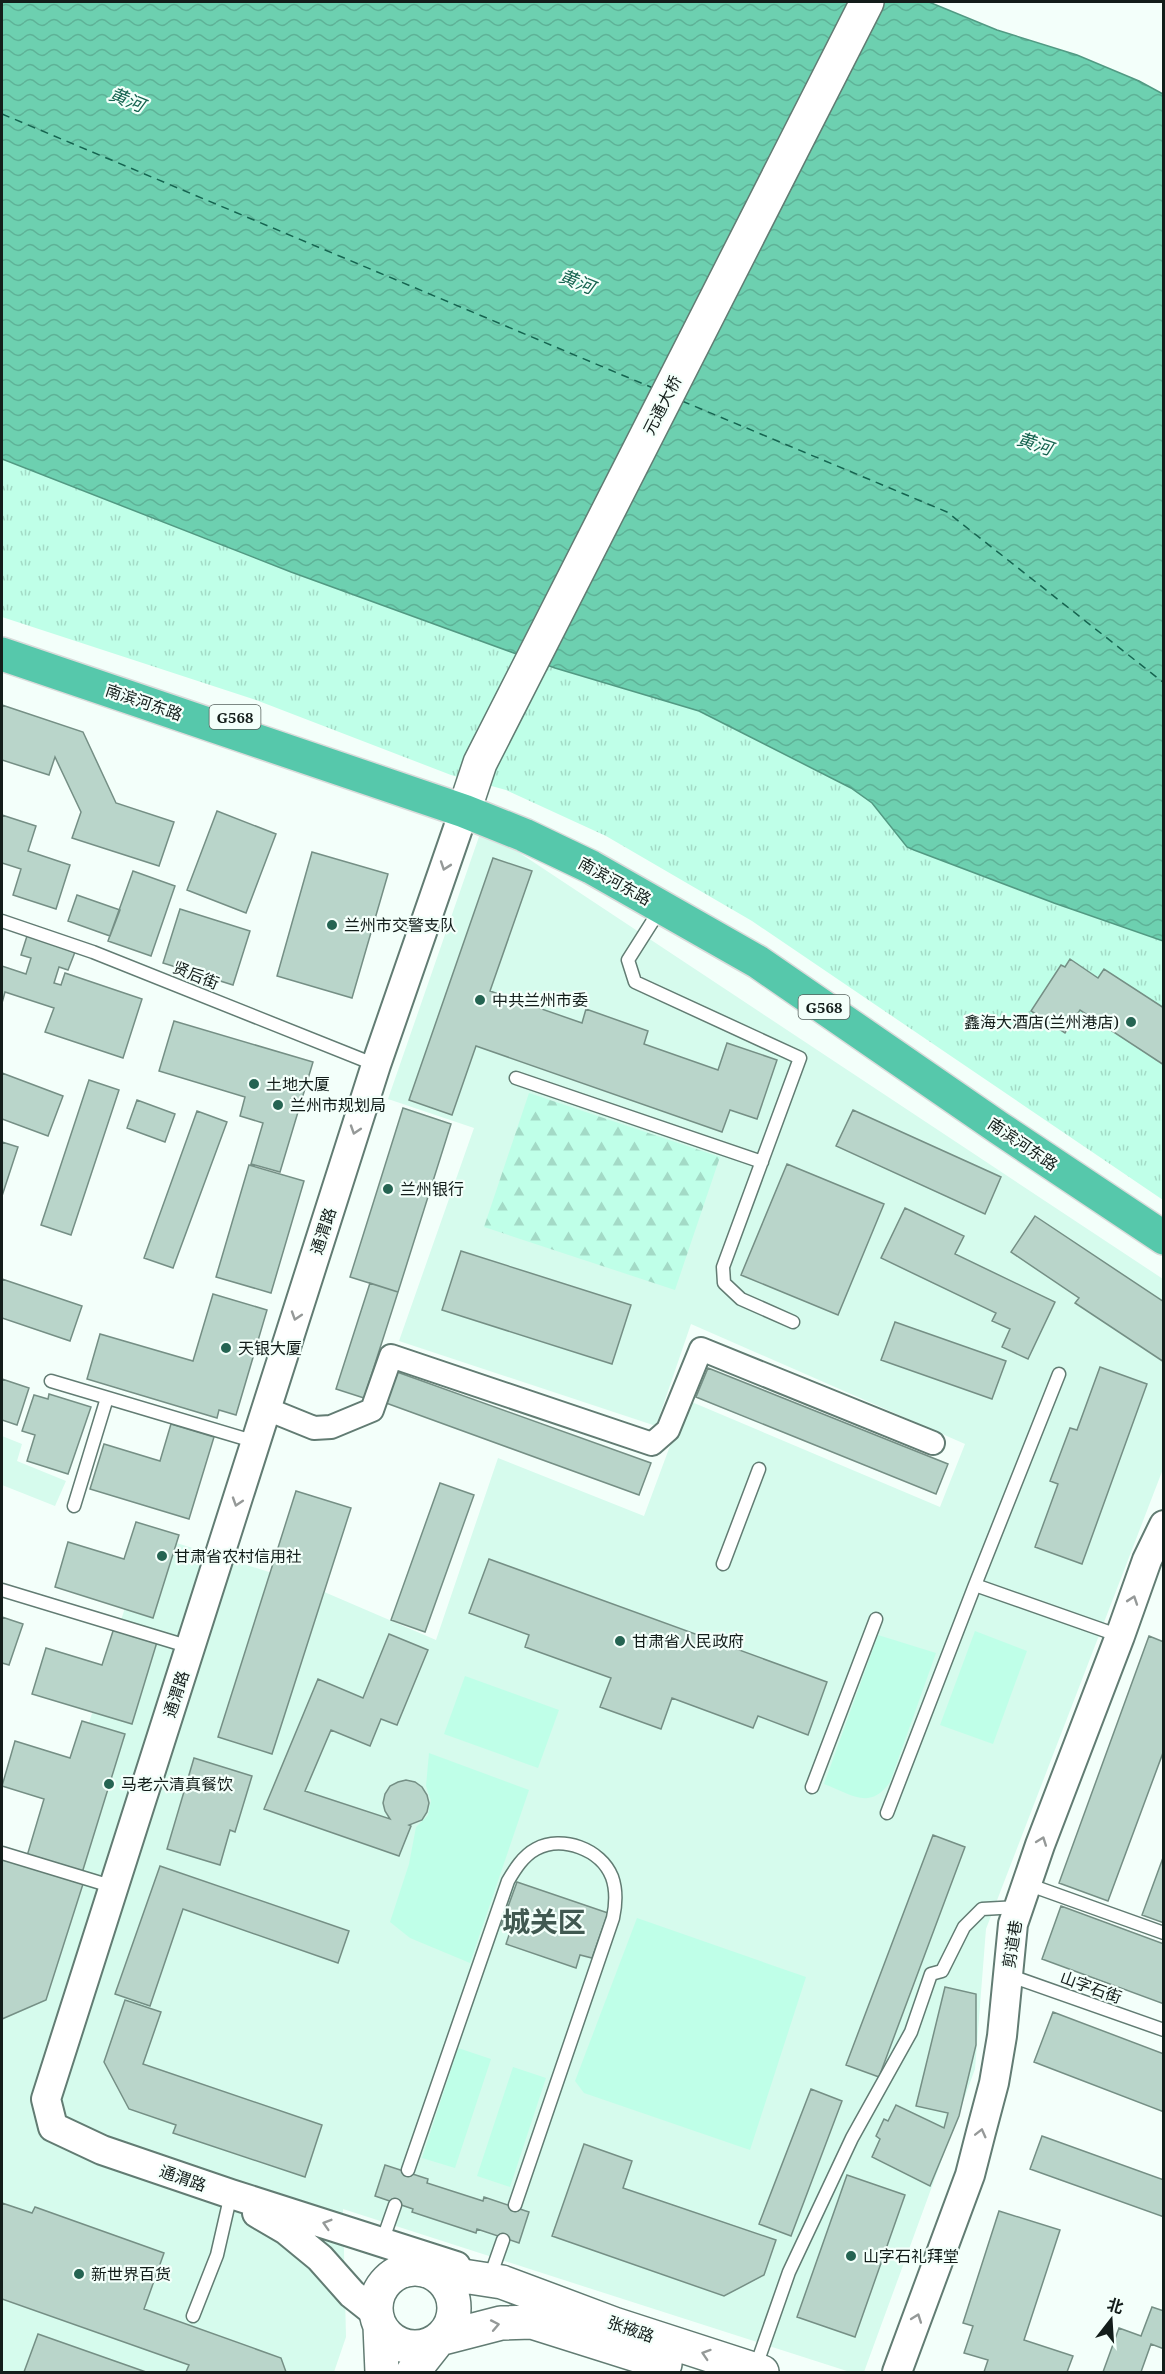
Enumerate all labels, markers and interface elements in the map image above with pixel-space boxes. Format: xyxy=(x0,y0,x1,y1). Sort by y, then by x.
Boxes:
water label: 黄河 xyxy=(106,81,151,118)
water label: 黄河 xyxy=(556,263,601,300)
street label: 元通大桥 xyxy=(638,371,686,439)
water label: 黄河 xyxy=(1014,426,1059,461)
street label: 南滨河东路 xyxy=(103,679,185,725)
road number: G568 xyxy=(210,705,260,729)
street label: 南滨河东路 xyxy=(575,852,655,910)
one-way arrow xyxy=(439,860,452,871)
place label: 兰州市交警支队 xyxy=(344,914,456,936)
marker: 兰州市交警支队 xyxy=(325,918,339,932)
street label: 贤后街 xyxy=(170,956,222,994)
place label: 中共兰州市委 xyxy=(492,989,588,1011)
marker: 中共兰州市委 xyxy=(473,993,487,1007)
road number: G568 xyxy=(798,995,850,1019)
place label: 鑫海大酒店(兰州港店) xyxy=(964,1011,1119,1033)
marker: 鑫海大酒店(兰州港店) xyxy=(1124,1015,1138,1029)
place label: 土地大厦 xyxy=(266,1073,330,1095)
marker: 土地大厦 xyxy=(247,1077,261,1091)
place label: 兰州市规划局 xyxy=(290,1094,386,1116)
marker: 兰州市规划局 xyxy=(271,1098,285,1112)
street label: 南滨河东路 xyxy=(984,1113,1062,1175)
one-way arrow xyxy=(350,1124,362,1135)
place label: 兰州银行 xyxy=(400,1178,464,1200)
marker: 兰州银行 xyxy=(381,1182,395,1196)
street label: 通渭路 xyxy=(305,1205,341,1257)
one-way arrow xyxy=(291,1310,303,1321)
place label: 天银大厦 xyxy=(238,1337,302,1359)
marker: 天银大厦 xyxy=(219,1341,233,1355)
one-way arrow xyxy=(232,1496,244,1507)
place label: 甘肃省农村信用社 xyxy=(174,1545,302,1567)
marker: 甘肃省农村信用社 xyxy=(155,1549,169,1563)
one-way arrow xyxy=(1126,1595,1139,1606)
place label: 甘肃省人民政府 xyxy=(632,1630,744,1652)
marker: 甘肃省人民政府 xyxy=(613,1634,627,1648)
street label: 通渭路 xyxy=(158,1668,194,1720)
place label: 马老六清真餐饮 xyxy=(121,1773,233,1795)
marker: 马老六清真餐饮 xyxy=(102,1777,116,1791)
one-way arrow xyxy=(1034,1836,1047,1847)
district label: 城关区 xyxy=(502,1902,586,1940)
street label: 剪道巷 xyxy=(997,1919,1027,1969)
street label: 山字石街 xyxy=(1057,1966,1125,2008)
one-way arrow xyxy=(974,2129,986,2139)
street label: 通渭路 xyxy=(157,2160,209,2196)
one-way arrow xyxy=(322,2219,333,2231)
place label: 山字石礼拜堂 xyxy=(863,2245,959,2267)
marker: 山字石礼拜堂 xyxy=(844,2249,858,2263)
place label: 新世界百货 xyxy=(91,2263,171,2285)
marker: 新世界百货 xyxy=(72,2267,86,2281)
north arrow xyxy=(1081,2290,1141,2350)
text: 北 xyxy=(1105,2293,1126,2319)
street label: 张掖路 xyxy=(605,2311,657,2347)
one-way arrow xyxy=(910,2313,923,2323)
one-way arrow xyxy=(490,2319,500,2332)
one-way arrow xyxy=(701,2349,712,2361)

